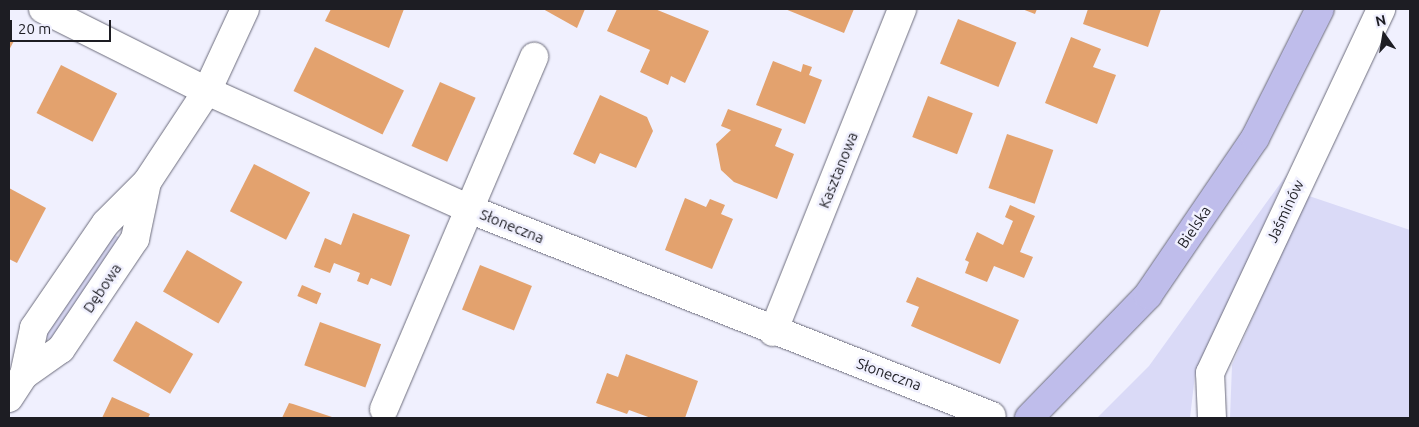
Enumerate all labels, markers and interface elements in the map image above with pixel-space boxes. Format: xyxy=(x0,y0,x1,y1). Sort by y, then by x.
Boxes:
scale bar xyxy=(12,10,114,42)
north arrow xyxy=(1359,10,1409,60)
text: N xyxy=(1374,11,1388,29)
text: 20 m xyxy=(18,20,51,37)
street label: Kasztanowa xyxy=(815,129,861,211)
street label: Jaśminów xyxy=(1263,177,1307,245)
street label: Bielska xyxy=(1173,202,1215,252)
street label: Słoneczna xyxy=(477,205,547,247)
street label: Dębowa xyxy=(79,260,125,316)
street label: Słoneczna xyxy=(854,354,924,394)

